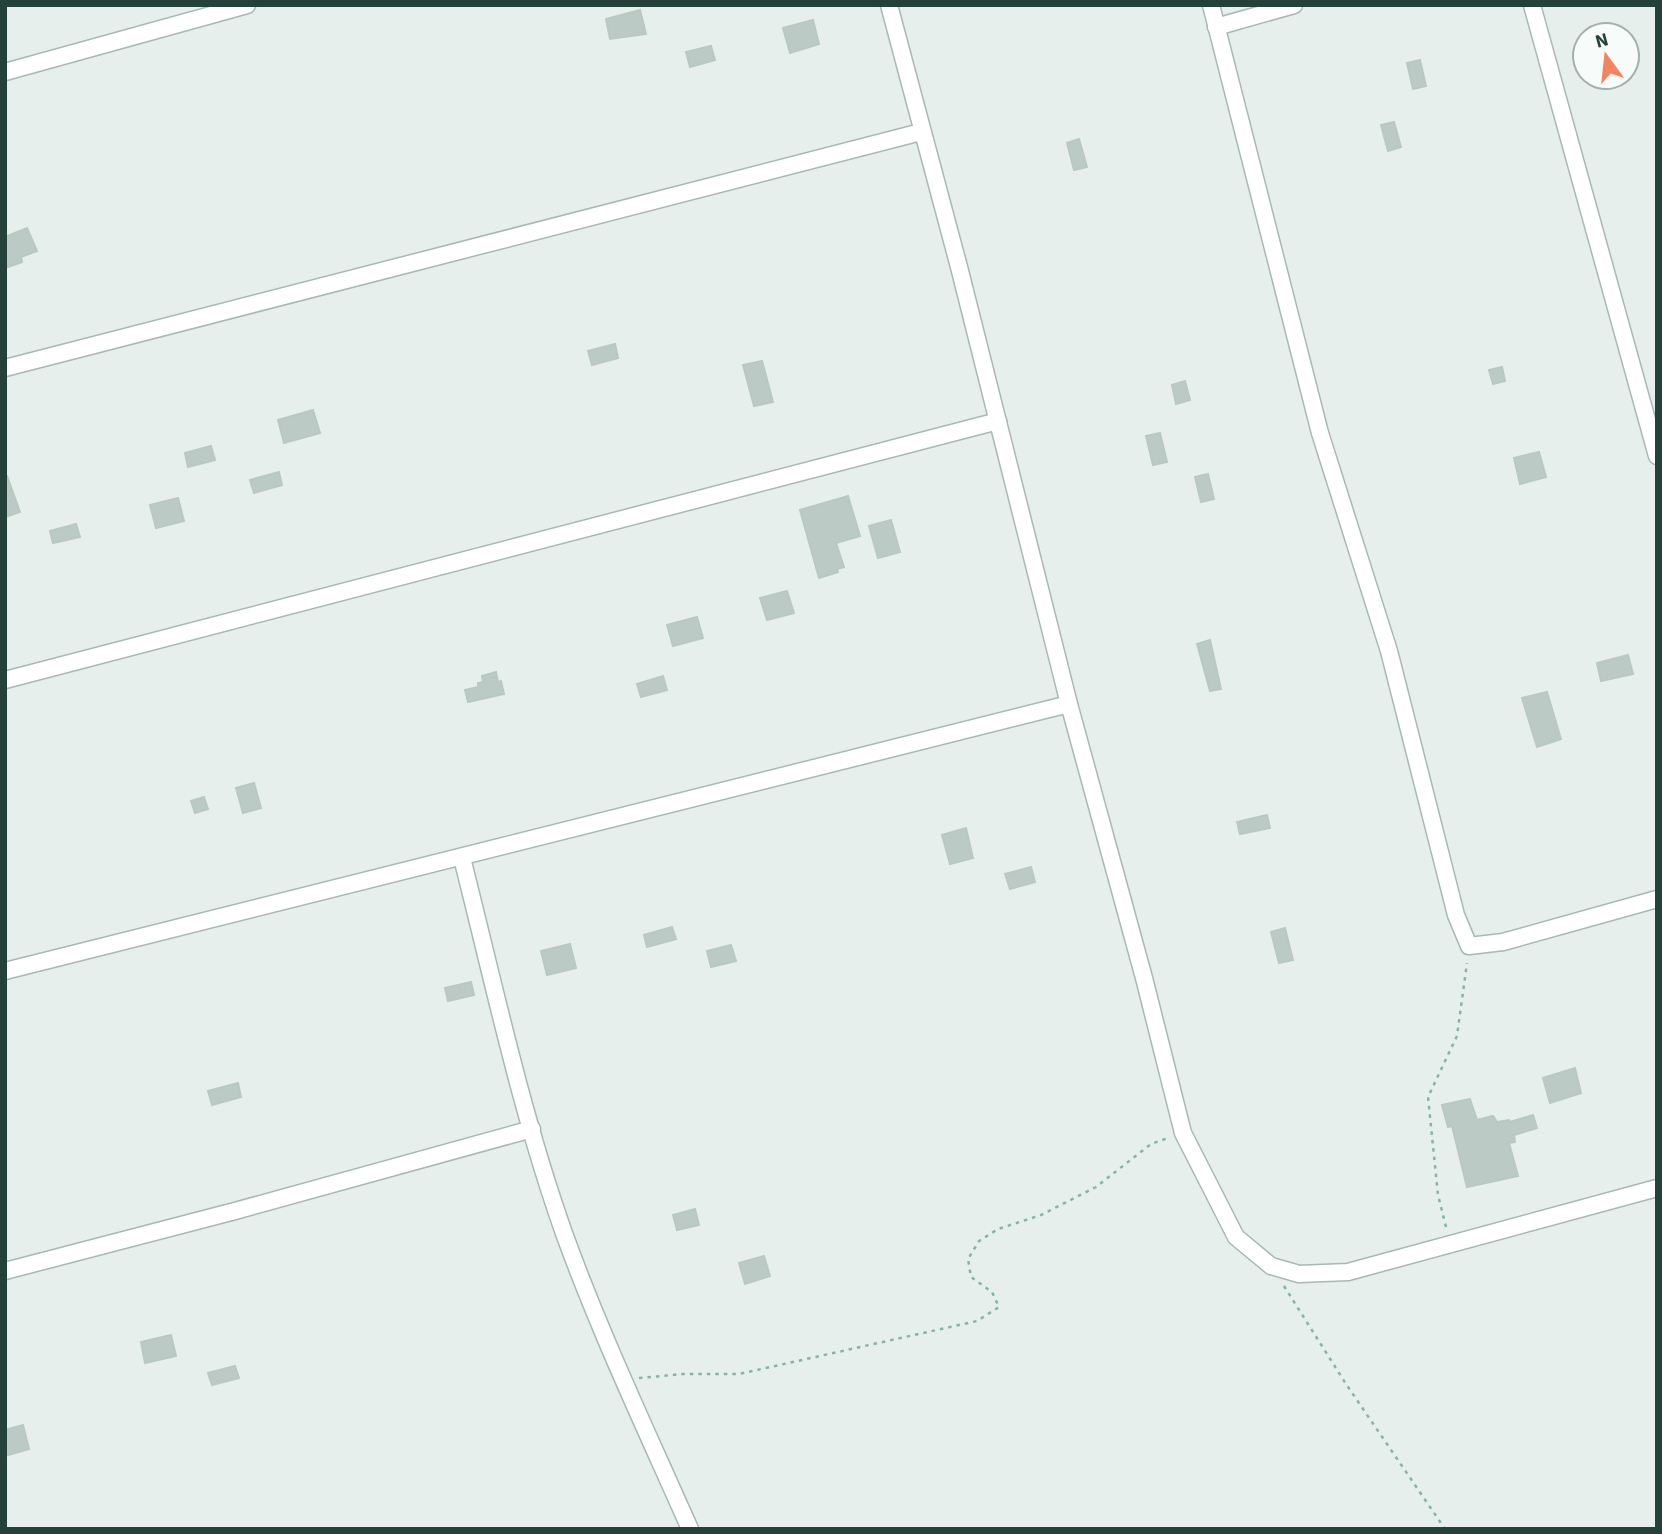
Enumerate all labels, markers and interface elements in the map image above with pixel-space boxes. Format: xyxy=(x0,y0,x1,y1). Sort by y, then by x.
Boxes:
north arrow xyxy=(1571,21,1641,91)
text: N xyxy=(1592,26,1612,56)

